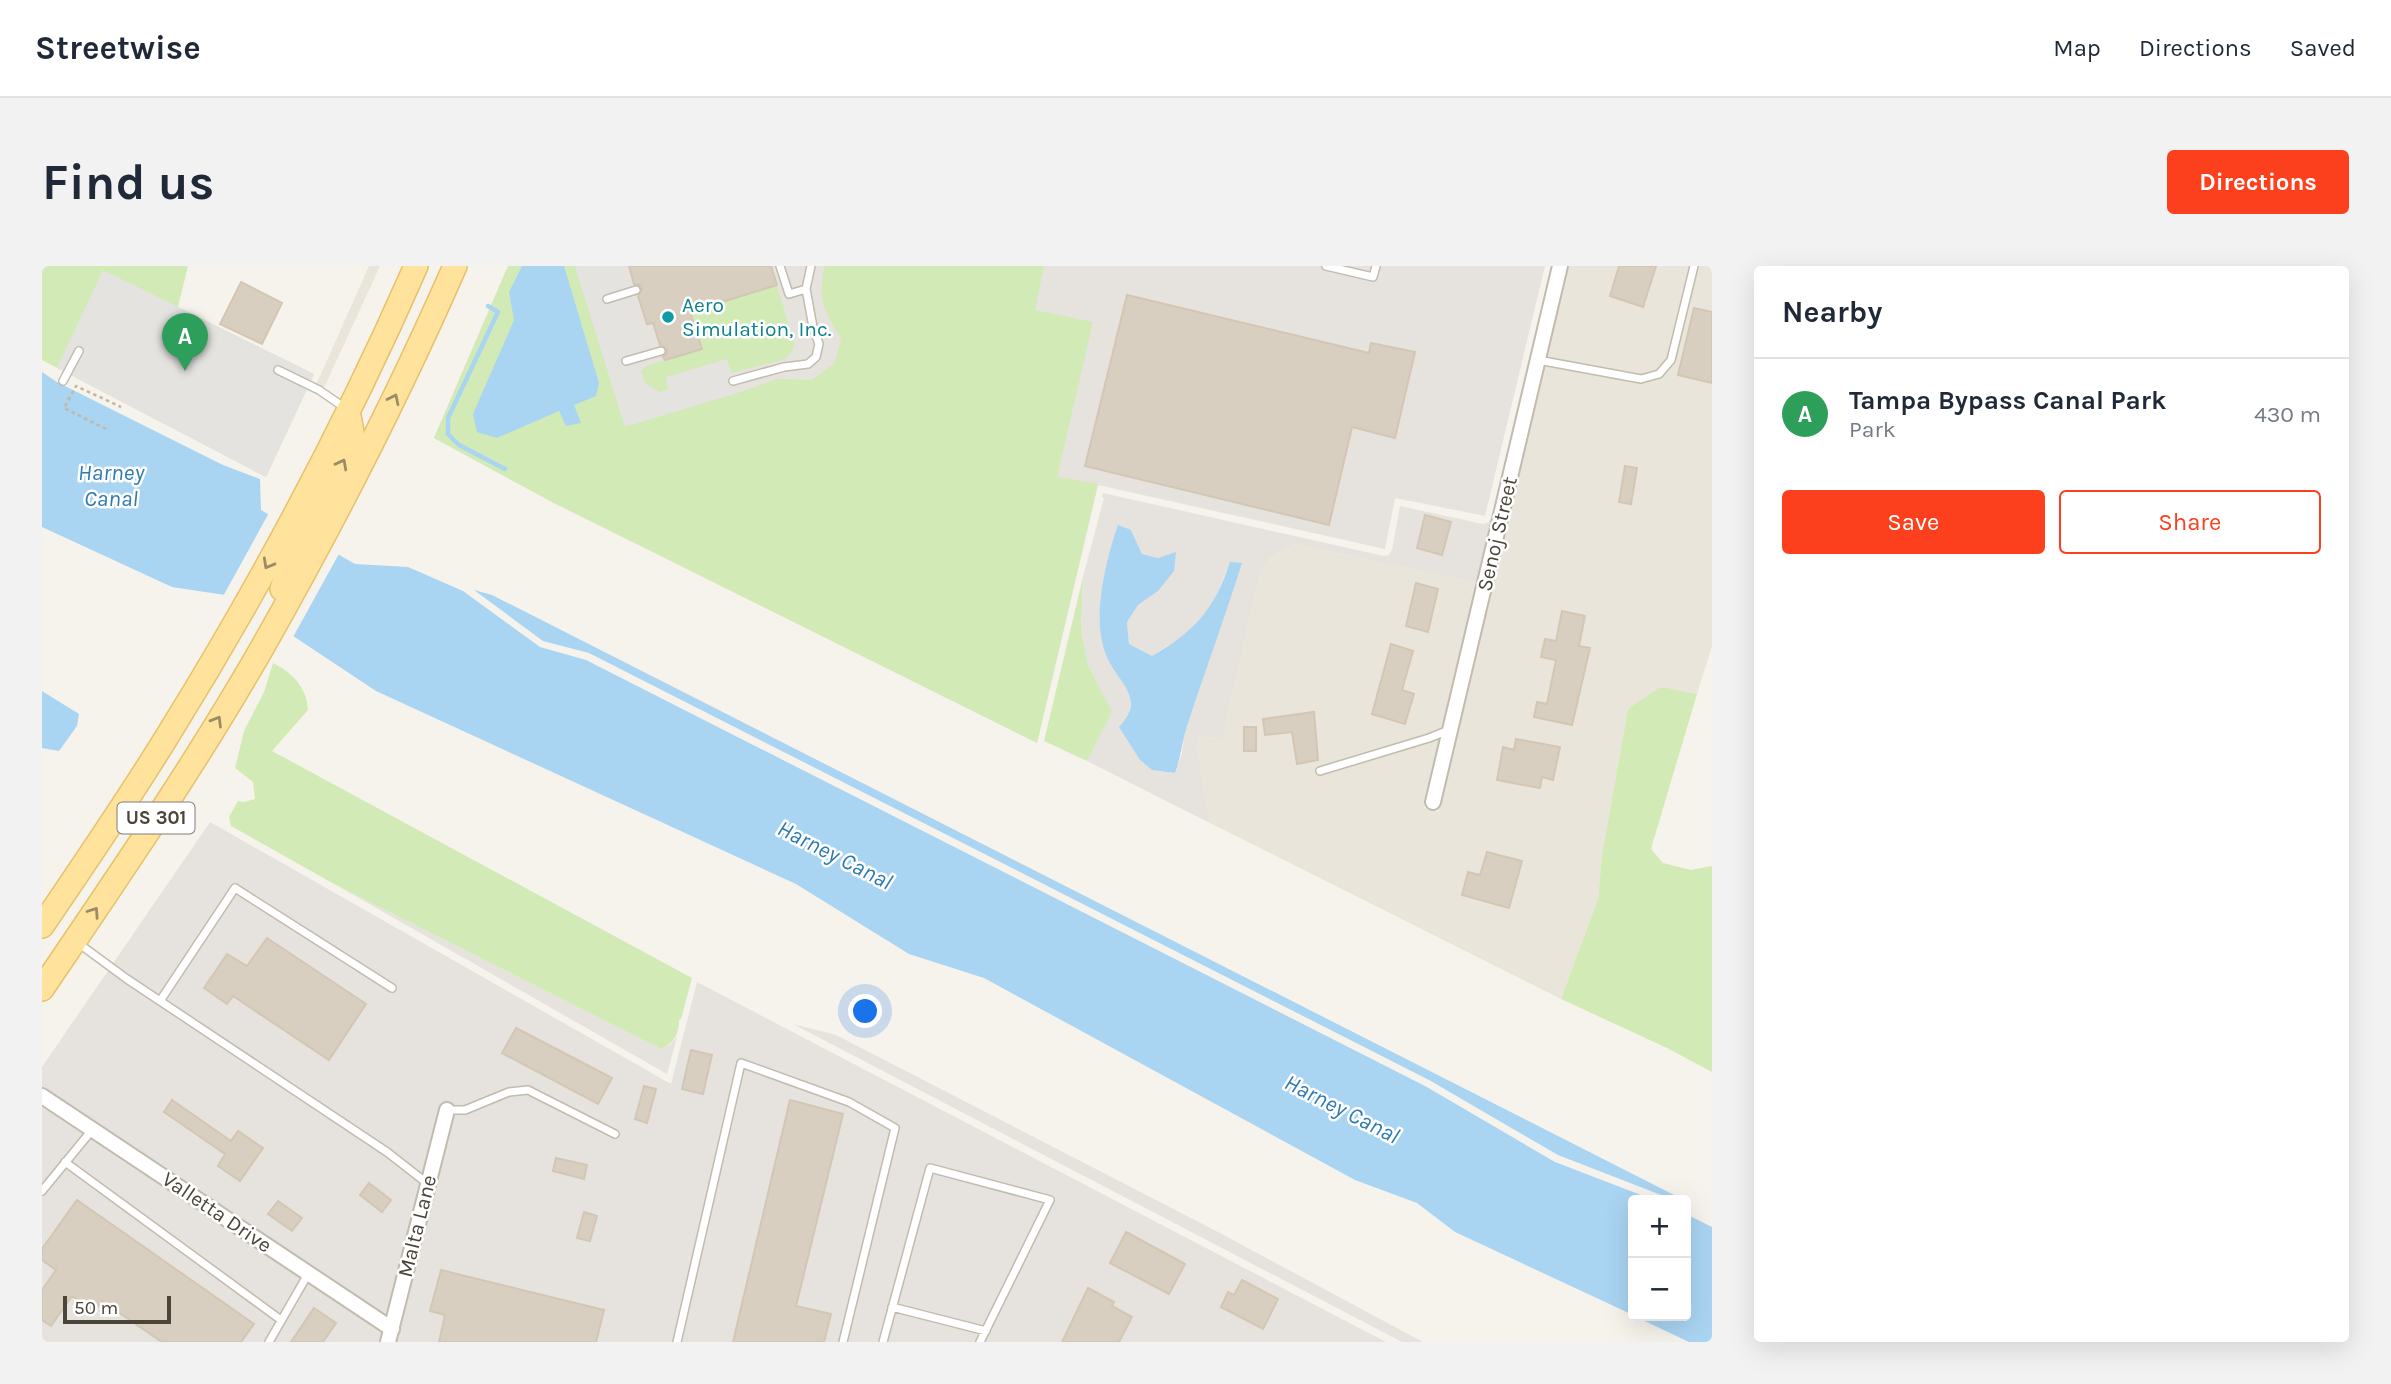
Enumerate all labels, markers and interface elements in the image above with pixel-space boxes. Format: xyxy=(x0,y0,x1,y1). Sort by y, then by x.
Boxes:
text: Streetwise xyxy=(35,29,201,67)
text: Map xyxy=(2053,34,2101,62)
text: Directions xyxy=(2139,34,2252,62)
text: Saved xyxy=(2290,34,2356,62)
button: Directions xyxy=(2167,150,2349,214)
text: Find us xyxy=(42,154,214,211)
place label: Aero Simulation, Inc. xyxy=(682,293,832,341)
text: Nearby xyxy=(1782,294,1882,330)
marker: Aero Simulation, Inc. xyxy=(660,309,676,325)
pin: A xyxy=(162,313,208,371)
text: Tampa Bypass Canal Park xyxy=(1849,385,2166,416)
one-way arrow xyxy=(385,394,399,406)
text: A xyxy=(1798,401,1812,428)
text: 430 m xyxy=(2254,401,2321,428)
text: Park xyxy=(1849,416,1896,443)
water label: Harney Canal xyxy=(78,459,145,512)
one-way arrow xyxy=(334,459,348,471)
street label: Senoj Street xyxy=(1472,474,1522,594)
button: Save xyxy=(1782,490,2045,554)
button: Share xyxy=(2059,490,2321,554)
one-way arrow xyxy=(262,556,276,569)
one-way arrow xyxy=(209,716,222,729)
road number: US 301 xyxy=(118,803,194,834)
water label: Harney Canal xyxy=(773,814,897,896)
one-way arrow xyxy=(86,907,98,920)
your location xyxy=(848,994,882,1028)
water label: Harney Canal xyxy=(1280,1068,1404,1150)
street label: Valletta Drive xyxy=(158,1167,276,1257)
street label: Malta Lane xyxy=(393,1172,441,1280)
map controls xyxy=(1628,1195,1691,1321)
button: + xyxy=(1628,1195,1691,1258)
button: − xyxy=(1628,1258,1691,1321)
scale bar xyxy=(63,1293,172,1325)
text: 50 m xyxy=(74,1297,118,1319)

